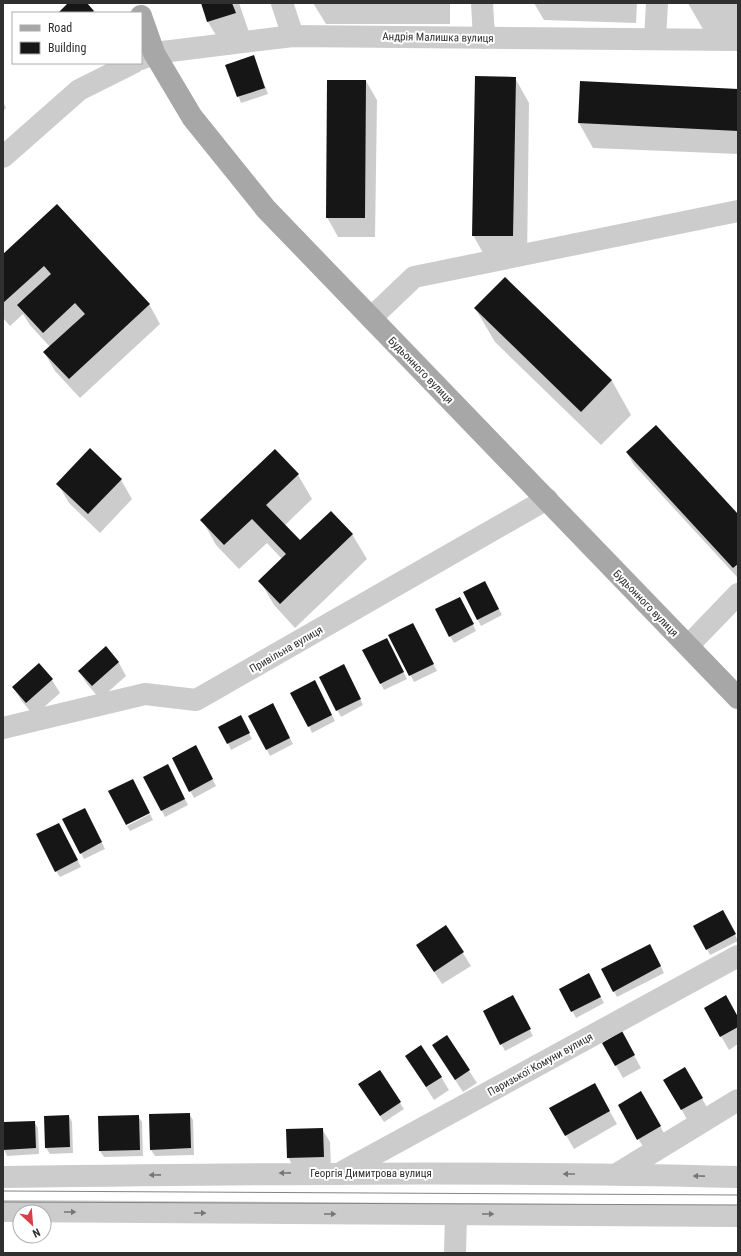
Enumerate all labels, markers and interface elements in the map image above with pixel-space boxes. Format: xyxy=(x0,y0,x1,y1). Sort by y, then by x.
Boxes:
legend xyxy=(12,12,142,64)
text: Road xyxy=(48,21,72,35)
street label: Андрія Малишка вулиця xyxy=(382,30,494,45)
text: Building xyxy=(48,41,86,55)
street label: Будьонного вулиця xyxy=(385,334,456,406)
street label: Будьонного вулиця xyxy=(610,567,681,639)
street label: Привільна вулиця xyxy=(247,623,325,676)
street label: Паризької Комуни вулиця xyxy=(485,1030,595,1099)
street label: Георгія Димитрова вулиця xyxy=(310,1167,432,1180)
one-way arrow xyxy=(278,1170,291,1176)
one-way arrow xyxy=(562,1171,575,1177)
one-way arrow xyxy=(148,1172,161,1178)
one-way arrow xyxy=(693,1172,705,1179)
north arrow xyxy=(12,1204,52,1244)
one-way arrow xyxy=(64,1209,77,1215)
one-way arrow xyxy=(194,1210,207,1216)
one-way arrow xyxy=(324,1210,336,1217)
one-way arrow xyxy=(482,1211,494,1218)
text: N xyxy=(30,1225,42,1240)

